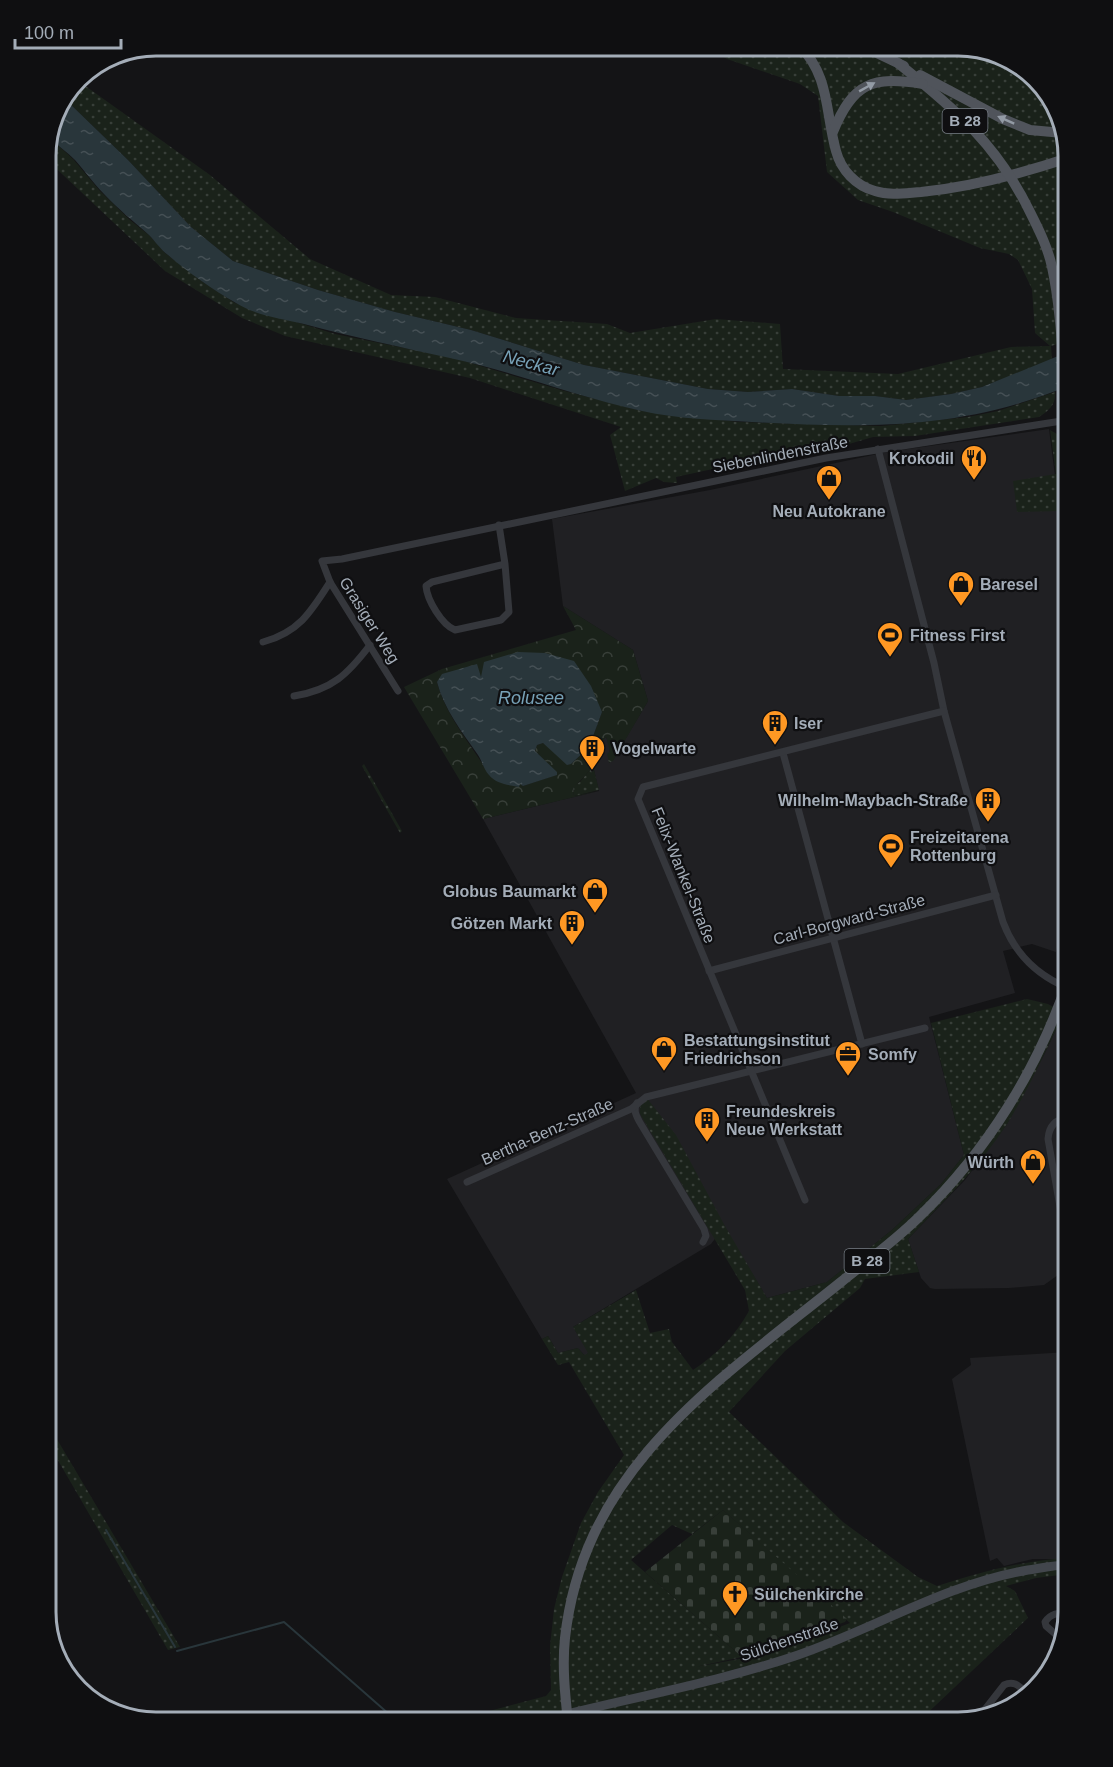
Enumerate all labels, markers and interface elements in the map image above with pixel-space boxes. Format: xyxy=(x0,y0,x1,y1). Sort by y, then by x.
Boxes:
scale bar xyxy=(15,12,122,50)
text: 100 m xyxy=(24,23,74,43)
one-way arrow xyxy=(859,82,876,92)
road number: B 28 xyxy=(942,109,988,133)
one-way arrow xyxy=(998,115,1015,124)
water label: Neckar xyxy=(501,346,562,380)
street label: Siebenlindenstraße xyxy=(711,433,849,476)
restaurant icon: Krokodil xyxy=(959,443,989,481)
place label: Krokodil xyxy=(889,450,954,467)
shop icon: Neu Autokrane xyxy=(814,463,844,501)
place label: Neu Autokrane xyxy=(772,503,886,520)
shop icon: Baresel xyxy=(946,569,976,607)
street label: Grasiger Weg xyxy=(336,574,403,666)
place label: Baresel xyxy=(980,576,1038,593)
sports icon: Fitness First xyxy=(875,620,905,658)
place label: Fitness First xyxy=(910,627,1006,644)
water label: Rolusee xyxy=(498,688,564,708)
building icon: Iser xyxy=(760,708,790,746)
place label: Iser xyxy=(794,715,822,732)
building icon: Vogelwarte xyxy=(577,733,607,771)
place label: Vogelwarte xyxy=(612,740,696,757)
building icon: Wilhelm-Maybach-Straße xyxy=(973,785,1003,823)
place label: Wilhelm-Maybach-Straße xyxy=(778,792,968,809)
street label: Felix-Wankel-Straße xyxy=(648,805,719,946)
place label: Freizeitarena Rottenburg xyxy=(910,829,1009,864)
sports icon: Freizeitarena Rottenburg xyxy=(876,831,906,869)
shop icon: Globus Baumarkt xyxy=(580,876,610,914)
place label: Globus Baumarkt xyxy=(443,883,577,900)
street label: Carl-Borgward-Straße xyxy=(771,891,927,948)
building icon: Götzen Markt xyxy=(557,908,587,946)
place label: Götzen Markt xyxy=(451,915,553,932)
place label: Bestattungsinstitut Friedrichson xyxy=(684,1032,830,1067)
shop icon: Bestattungsinstitut Friedrichson xyxy=(649,1034,679,1072)
office icon: Somfy xyxy=(833,1039,863,1077)
place label: Somfy xyxy=(868,1046,917,1063)
street label: Bertha-Benz-Straße xyxy=(479,1095,616,1168)
place label: Freundeskreis Neue Werkstatt xyxy=(726,1103,843,1138)
building icon: Freundeskreis Neue Werkstatt xyxy=(692,1105,722,1143)
shop icon: Würth xyxy=(1018,1147,1048,1185)
place label: Würth xyxy=(968,1154,1014,1171)
road number: B 28 xyxy=(844,1249,890,1273)
church icon: Sülchenkirche xyxy=(720,1579,750,1617)
place label: Sülchenkirche xyxy=(754,1586,863,1603)
street label: Sülchenstraße xyxy=(738,1615,841,1664)

